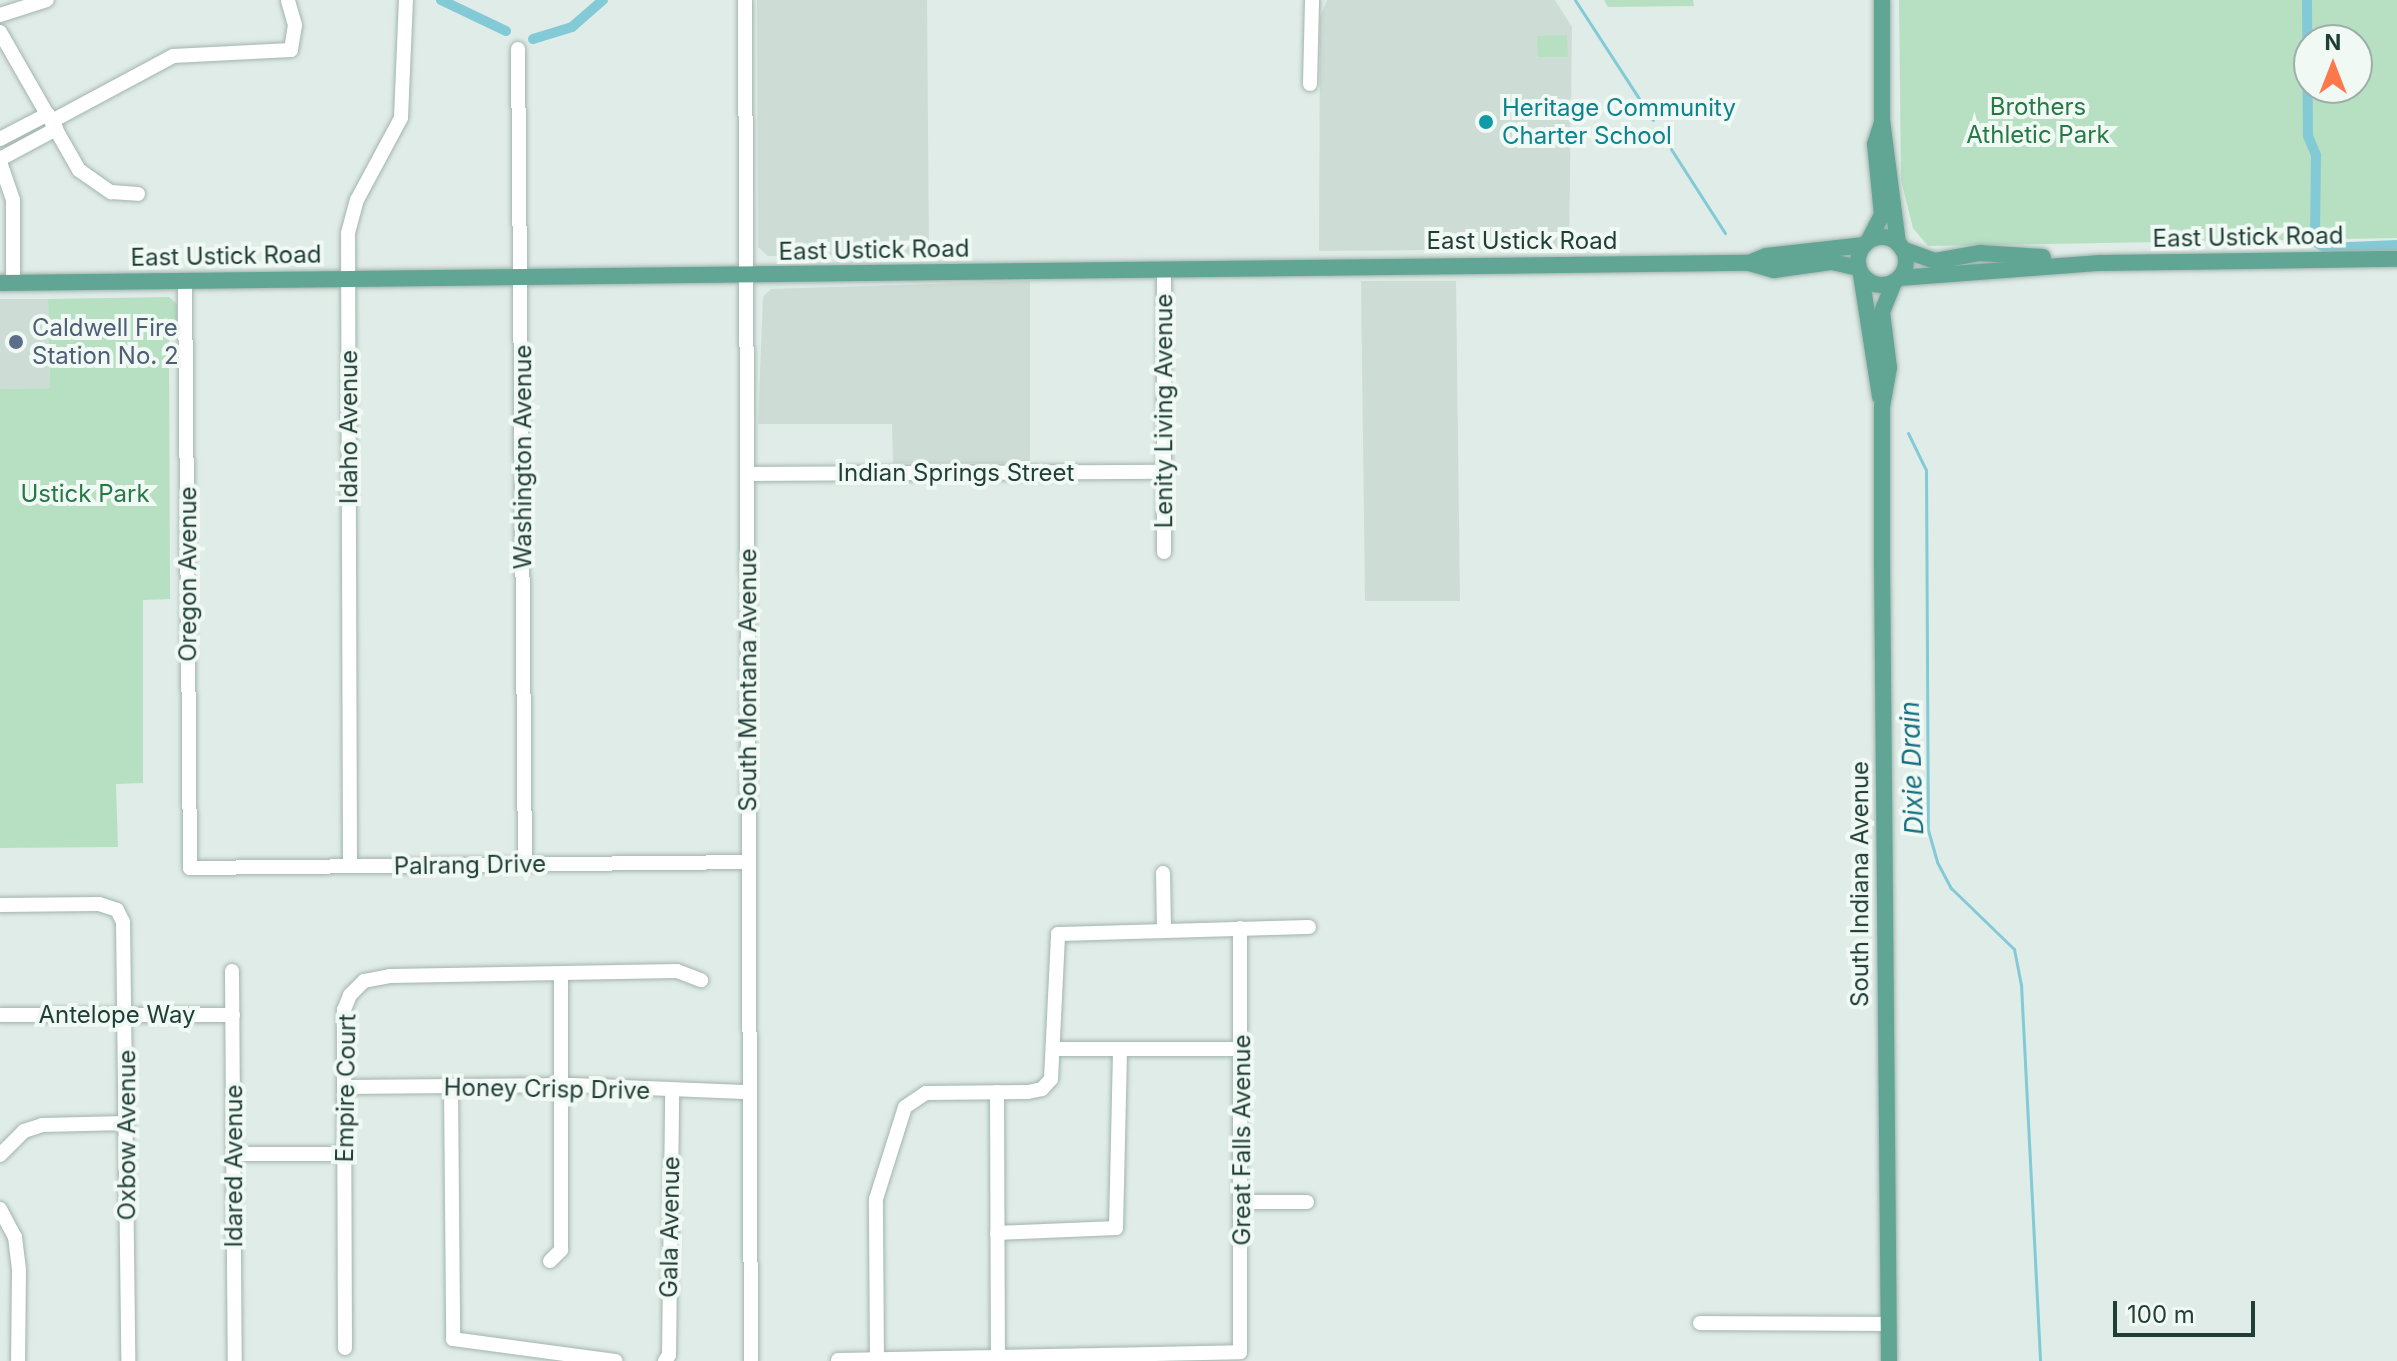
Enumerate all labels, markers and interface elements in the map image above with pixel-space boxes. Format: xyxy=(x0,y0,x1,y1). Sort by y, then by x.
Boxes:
north arrow xyxy=(2293,24,2373,104)
text: N xyxy=(2325,29,2341,55)
park label: Brothers Athletic Park xyxy=(1966,93,2110,149)
place label: Heritage Community Charter School xyxy=(1502,94,1736,150)
marker: Heritage Community Charter School xyxy=(1477,113,1495,131)
street label: East Ustick Road xyxy=(2152,221,2344,253)
street label: East Ustick Road xyxy=(1427,227,1617,255)
street label: East Ustick Road xyxy=(778,234,970,266)
street label: East Ustick Road xyxy=(130,240,322,272)
street label: Lenity Living Avenue xyxy=(1150,294,1178,528)
place label: Caldwell Fire Station No. 2 xyxy=(32,314,179,370)
marker: Caldwell Fire Station No. 2 xyxy=(7,333,25,351)
street label: Washington Avenue xyxy=(509,345,537,569)
street label: Idaho Avenue xyxy=(335,350,363,504)
street label: Indian Springs Street xyxy=(838,459,1074,487)
park label: Ustick Park xyxy=(20,480,150,508)
street label: Oregon Avenue xyxy=(174,486,202,662)
street label: South Montana Avenue xyxy=(734,548,762,812)
water label: Dixie Drain xyxy=(1894,701,1930,835)
street label: South Indiana Avenue xyxy=(1846,761,1874,1007)
street label: Palrang Drive xyxy=(394,849,546,881)
street label: Antelope Way xyxy=(38,1001,196,1029)
street label: Empire Court xyxy=(330,1013,362,1163)
street label: Great Falls Avenue xyxy=(1228,1034,1256,1246)
street label: Oxbow Avenue xyxy=(113,1050,141,1220)
street label: Honey Crisp Drive xyxy=(443,1073,651,1105)
street label: Idared Avenue xyxy=(220,1085,248,1247)
street label: Gala Avenue xyxy=(654,1156,686,1298)
scale bar xyxy=(2117,1285,2259,1335)
text: 100 m xyxy=(2127,1300,2195,1329)

